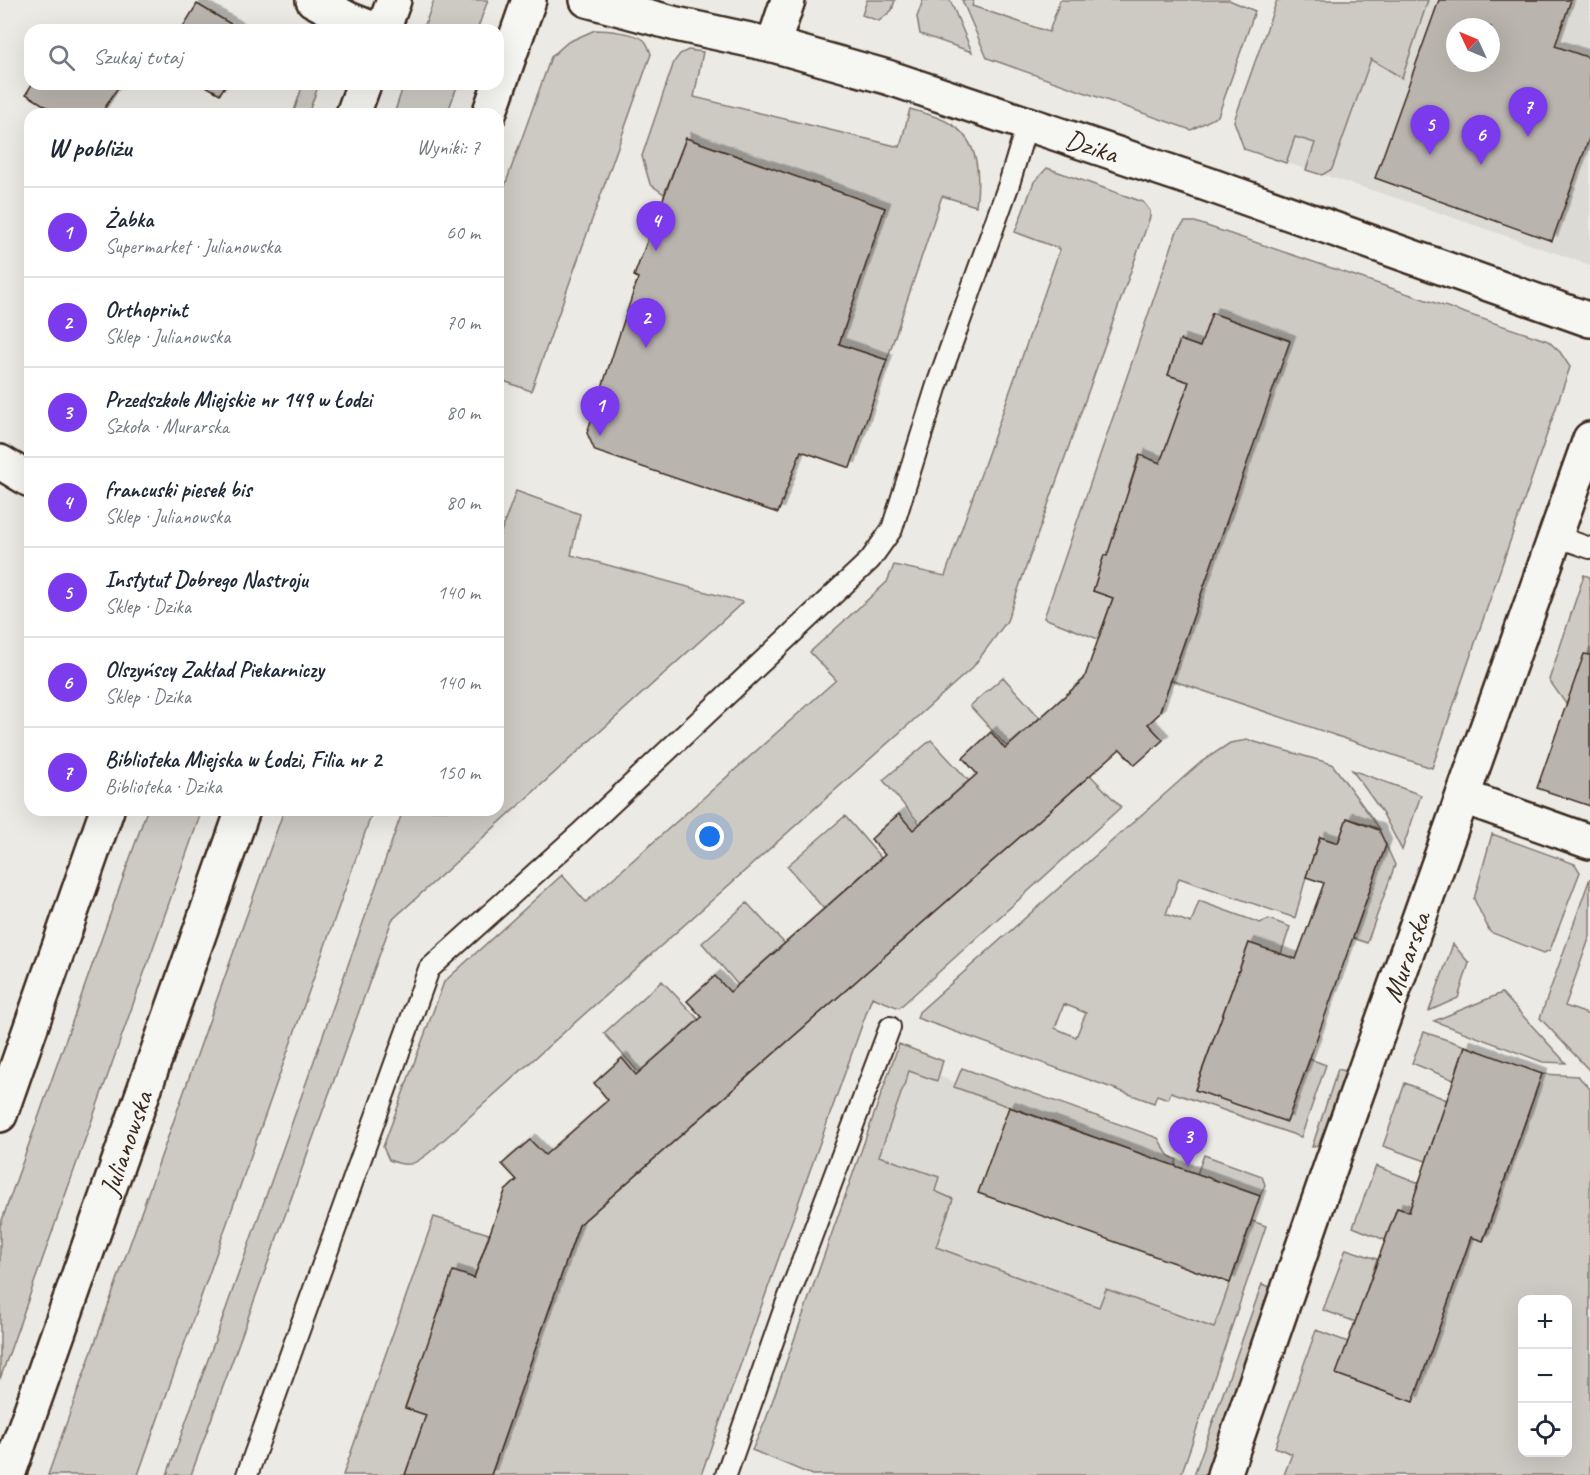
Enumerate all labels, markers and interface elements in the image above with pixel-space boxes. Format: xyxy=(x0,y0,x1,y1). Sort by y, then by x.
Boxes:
north arrow xyxy=(1446,18,1500,72)
search box xyxy=(24,24,504,90)
icon: search xyxy=(45,41,78,74)
text: Szukaj tutaj xyxy=(93,43,183,71)
pin: 7 xyxy=(1508,88,1547,137)
pin: 5 xyxy=(1410,106,1450,155)
pin: 6 xyxy=(1462,116,1500,165)
street label: Dzika xyxy=(1061,121,1124,171)
text: W pobliżu xyxy=(48,131,131,164)
text: Wyniki: 7 xyxy=(417,135,480,160)
pin: 4 xyxy=(636,202,676,251)
text: Żabka xyxy=(105,206,153,234)
text: 1 xyxy=(63,220,72,245)
text: 60 m xyxy=(446,220,480,245)
text: Supermarket · Julianowska xyxy=(105,234,281,259)
text: Orthoprint xyxy=(105,296,187,324)
pin: 2 xyxy=(626,298,666,348)
text: 2 xyxy=(63,310,72,335)
text: 70 m xyxy=(446,310,480,335)
text: Sklep · Julianowska xyxy=(105,324,230,349)
text: Przedszkole Miejskie nr 149 w Łodzi xyxy=(105,386,372,414)
pin: 1 xyxy=(580,386,620,436)
text: 3 xyxy=(63,400,72,425)
text: 80 m xyxy=(446,400,480,425)
text: Szkoła · Murarska xyxy=(105,414,229,439)
text: francuski piesek bis xyxy=(105,476,252,504)
text: 4 xyxy=(63,490,72,515)
text: 80 m xyxy=(446,490,480,515)
text: Sklep · Julianowska xyxy=(105,504,230,529)
text: Instytut Dobrego Nastroju xyxy=(105,566,308,594)
text: 5 xyxy=(63,580,72,605)
text: 140 m xyxy=(437,580,480,605)
text: Sklep · Dzika xyxy=(105,594,191,619)
text: Olszyńscy Zakład Piekarniczy xyxy=(105,656,324,684)
text: 6 xyxy=(63,670,72,695)
text: 140 m xyxy=(437,670,480,695)
text: Sklep · Dzika xyxy=(105,684,191,709)
text: Biblioteka Miejska w Łodzi, Filia nr 2 xyxy=(105,746,381,774)
text: 7 xyxy=(63,760,72,785)
text: 150 m xyxy=(437,760,480,785)
text: Biblioteka · Dzika xyxy=(105,774,222,799)
your location xyxy=(695,822,724,851)
street label: Murarska xyxy=(1373,905,1438,1007)
street label: Julianowska xyxy=(90,1085,160,1202)
pin: 3 xyxy=(1168,1118,1208,1167)
map controls xyxy=(1518,1295,1572,1457)
button: + xyxy=(1518,1295,1572,1349)
button: − xyxy=(1518,1349,1572,1403)
button: locate xyxy=(1518,1403,1572,1457)

